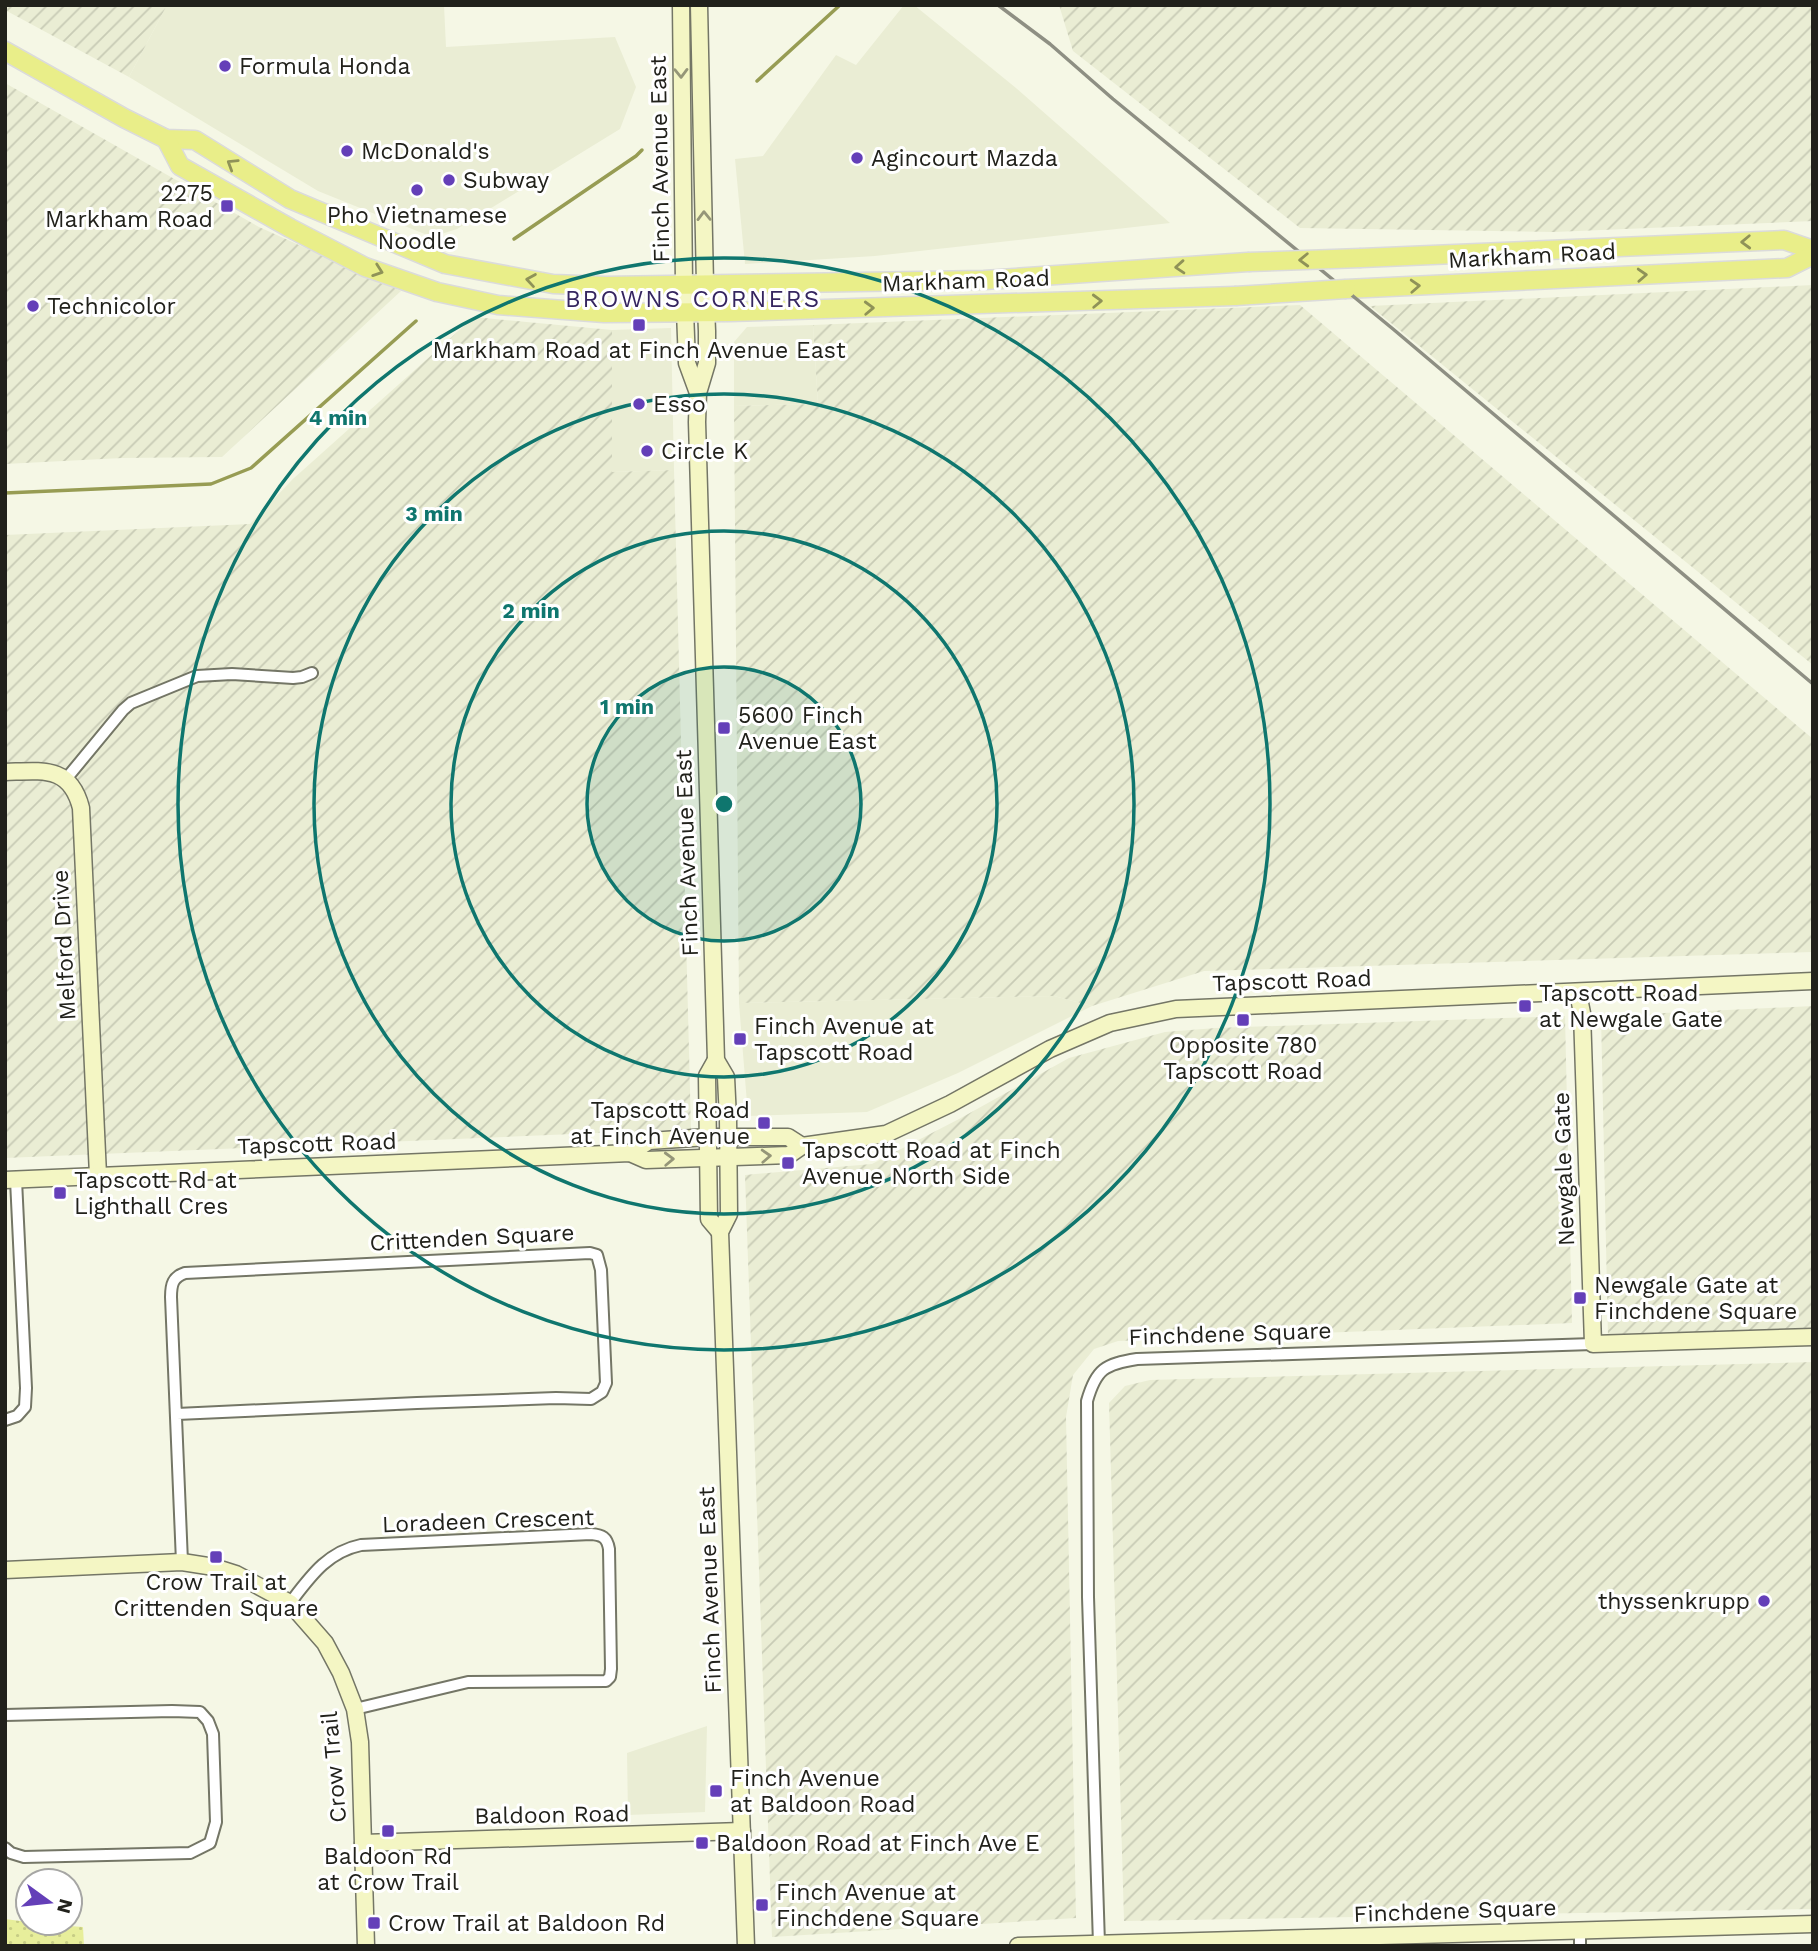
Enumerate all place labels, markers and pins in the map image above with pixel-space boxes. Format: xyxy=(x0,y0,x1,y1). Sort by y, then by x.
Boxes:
place label: Formula Honda xyxy=(239,53,411,80)
marker: Formula Honda xyxy=(217,58,233,74)
place label: McDonald's xyxy=(361,138,490,165)
marker: McDonald's xyxy=(339,143,355,159)
place label: Agincourt Mazda xyxy=(871,145,1058,172)
marker: Agincourt Mazda xyxy=(849,150,865,166)
place label: Subway xyxy=(463,167,549,194)
marker: Subway xyxy=(441,172,457,188)
place label: 2275 Markham Road xyxy=(45,180,213,233)
marker: Pho Vietnamese Noodle xyxy=(409,182,425,198)
marker: 2275 Markham Road xyxy=(219,198,235,214)
place label: Pho Vietnamese Noodle xyxy=(327,202,507,255)
place label: Technicolor xyxy=(47,293,176,320)
marker: Technicolor xyxy=(25,298,41,314)
marker: Markham Road at Finch Avenue East xyxy=(631,317,647,333)
place label: Markham Road at Finch Avenue East xyxy=(432,337,846,364)
place label: Esso xyxy=(653,391,706,418)
marker: Esso xyxy=(631,396,647,412)
place label: Circle K xyxy=(661,438,748,465)
marker: Circle K xyxy=(639,443,655,459)
place label: 5600 Finch Avenue East xyxy=(738,702,877,755)
marker: 5600 Finch Avenue East xyxy=(716,720,732,736)
centre of rings xyxy=(712,792,736,816)
place label: Tapscott Road at Newgale Gate xyxy=(1539,980,1723,1033)
marker: Tapscott Road at Newgale Gate xyxy=(1517,998,1533,1014)
marker: Opposite 780 Tapscott Road xyxy=(1235,1012,1251,1028)
place label: Finch Avenue at Tapscott Road xyxy=(754,1013,934,1066)
marker: Finch Avenue at Tapscott Road xyxy=(732,1031,748,1047)
place label: Opposite 780 Tapscott Road xyxy=(1163,1032,1323,1085)
place label: Tapscott Road at Finch Avenue xyxy=(570,1097,750,1150)
marker: Tapscott Road at Finch Avenue xyxy=(756,1115,772,1131)
place label: Tapscott Road at Finch Avenue North Side xyxy=(802,1137,1061,1190)
marker: Tapscott Road at Finch Avenue North Side xyxy=(780,1155,796,1171)
place label: Tapscott Rd at Lighthall Cres xyxy=(74,1167,237,1220)
marker: Tapscott Rd at Lighthall Cres xyxy=(52,1185,68,1201)
place label: Newgale Gate at Finchdene Square xyxy=(1594,1272,1797,1325)
marker: Newgale Gate at Finchdene Square xyxy=(1572,1290,1588,1306)
marker: Crow Trail at Crittenden Square xyxy=(208,1549,224,1565)
place label: Crow Trail at Crittenden Square xyxy=(113,1569,319,1622)
place label: thyssenkrupp xyxy=(1598,1588,1750,1615)
marker: thyssenkrupp xyxy=(1756,1593,1772,1609)
place label: Finch Avenue at Baldoon Road xyxy=(730,1765,915,1818)
marker: Finch Avenue at Baldoon Road xyxy=(708,1783,724,1799)
marker: Baldoon Rd at Crow Trail xyxy=(380,1823,396,1839)
place label: Baldoon Road at Finch Ave E xyxy=(716,1830,1040,1857)
marker: Baldoon Road at Finch Ave E xyxy=(694,1835,710,1851)
place label: Baldoon Rd at Crow Trail xyxy=(317,1843,459,1896)
place label: Finch Avenue at Finchdene Square xyxy=(776,1879,979,1932)
marker: Finch Avenue at Finchdene Square xyxy=(754,1897,770,1913)
place label: Crow Trail at Baldoon Rd xyxy=(388,1910,665,1937)
marker: Crow Trail at Baldoon Rd xyxy=(366,1915,382,1931)

